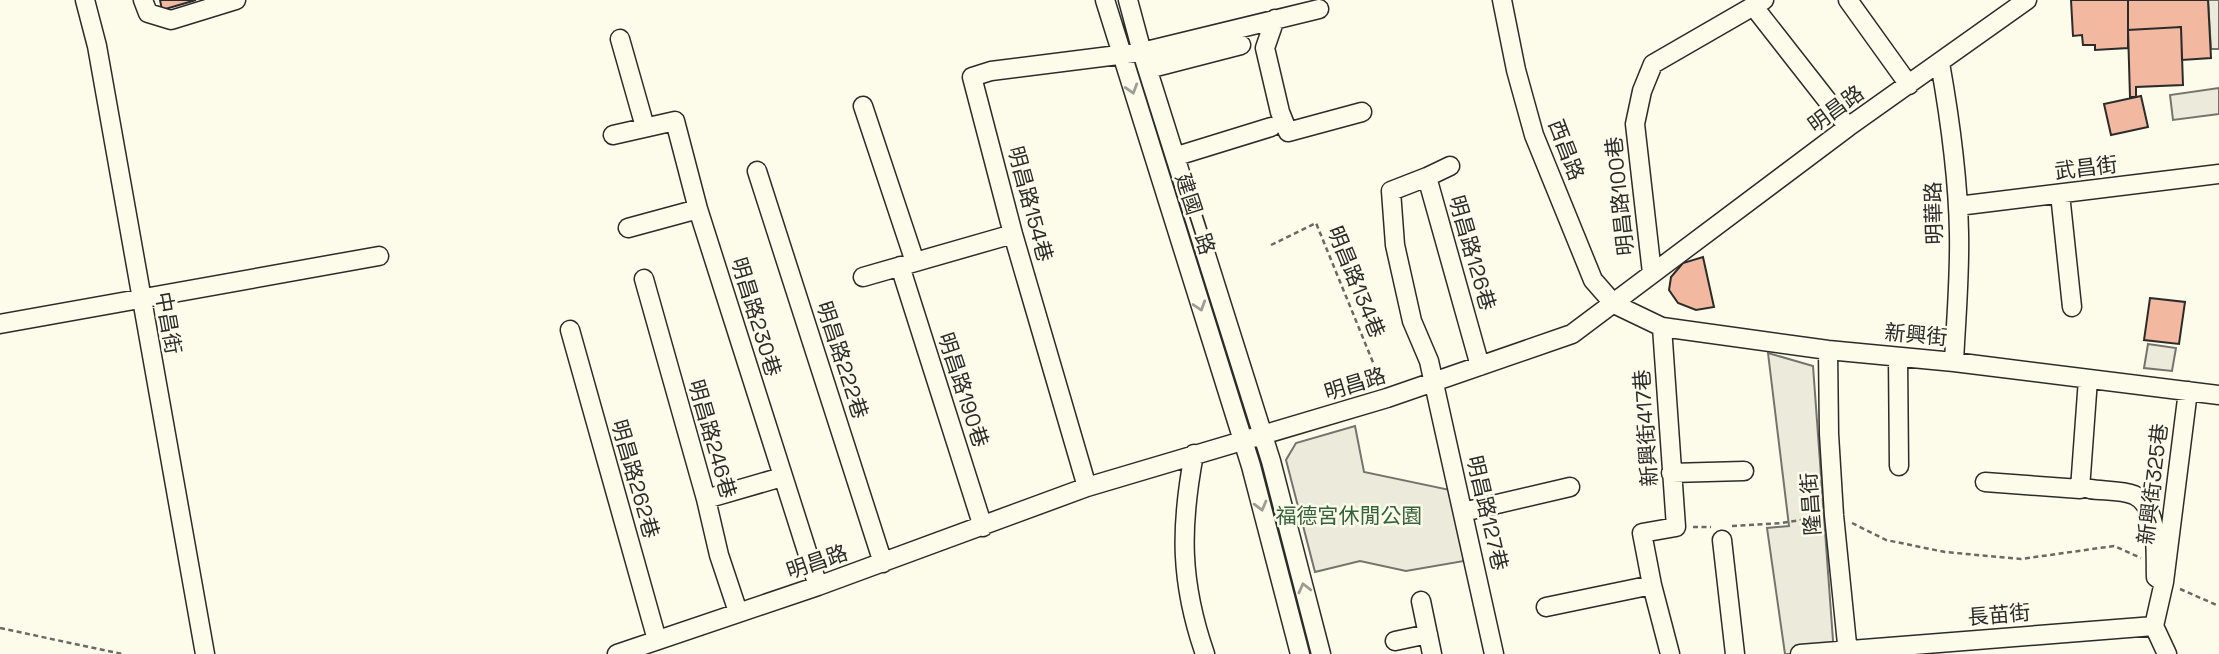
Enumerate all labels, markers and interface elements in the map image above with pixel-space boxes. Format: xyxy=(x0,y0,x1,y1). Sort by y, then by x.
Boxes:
street label: 明昌路 xyxy=(1802,79,1869,138)
one-way arrow xyxy=(1123,83,1138,95)
street label: 西昌路 xyxy=(1543,116,1590,184)
street label: 明昌路100巷 xyxy=(1600,135,1639,257)
street label: 明昌路154巷 xyxy=(1002,143,1059,265)
street label: 武昌街 xyxy=(2053,150,2119,185)
street label: 建國二路 xyxy=(1170,170,1221,258)
street label: 明華路 xyxy=(1919,181,1948,245)
street label: 明昌路126巷 xyxy=(1443,192,1502,313)
street label: 明昌路134巷 xyxy=(1322,222,1391,342)
street label: 明昌路230巷 xyxy=(726,254,787,379)
street label: 中昌街 xyxy=(150,290,187,356)
street label: 明昌路222巷 xyxy=(811,298,874,422)
one-way arrow xyxy=(1192,300,1207,312)
street label: 新興街 xyxy=(1883,318,1949,351)
street label: 明昌路190巷 xyxy=(932,329,995,451)
street label: 明昌路 xyxy=(1321,361,1389,406)
street label: 新興街417巷 xyxy=(1628,369,1663,487)
street label: 明昌路246巷 xyxy=(683,376,742,501)
street label: 明昌路262巷 xyxy=(606,416,665,541)
street label: 新興街325巷 xyxy=(2132,422,2173,546)
street label: 明昌路127巷 xyxy=(1461,453,1514,573)
street label: 隆昌街 xyxy=(1795,472,1826,536)
one-way arrow xyxy=(1253,500,1267,512)
park label: 福德宮休閒公園 xyxy=(1276,502,1423,529)
street label: 明昌路 xyxy=(783,539,851,585)
one-way arrow xyxy=(1298,582,1312,594)
street label: 長苗街 xyxy=(1966,598,2032,631)

